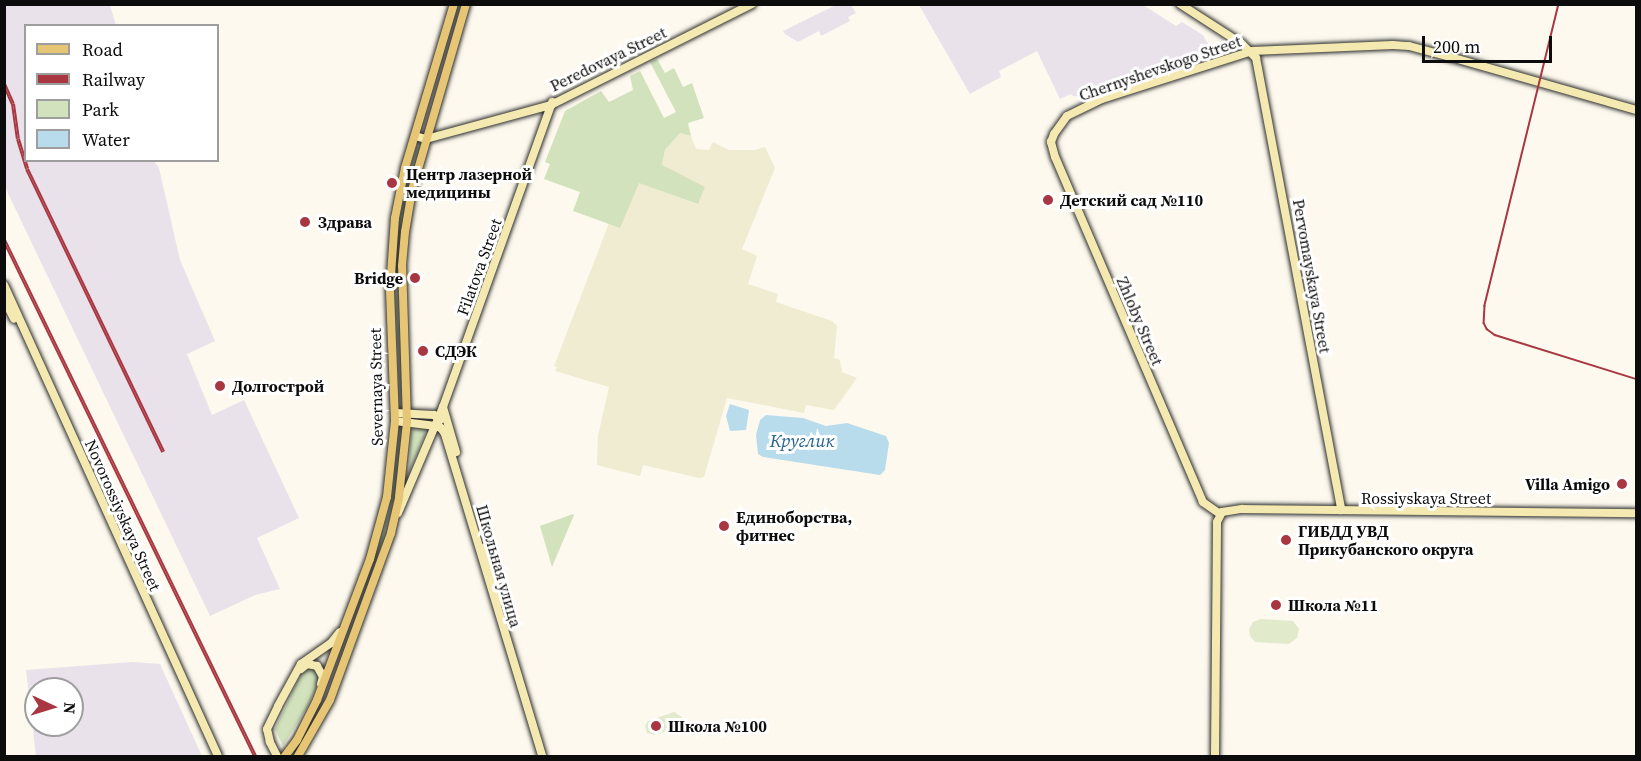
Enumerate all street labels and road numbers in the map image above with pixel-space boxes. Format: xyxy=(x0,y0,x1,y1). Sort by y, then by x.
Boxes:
street label: Peredovaya Street xyxy=(547,23,669,95)
street label: Chernyshevskogo Street xyxy=(1076,31,1244,105)
street label: Pervomayskaya Street xyxy=(1289,198,1335,354)
street label: Filatova Street xyxy=(453,216,505,318)
street label: Zhloby Street xyxy=(1113,274,1167,368)
street label: Severnaya Street xyxy=(365,328,387,446)
street label: Novorossiyskaya Street xyxy=(81,436,165,594)
street label: Rossiyskaya Street xyxy=(1361,488,1491,508)
street label: Школьная улица xyxy=(472,503,526,629)

